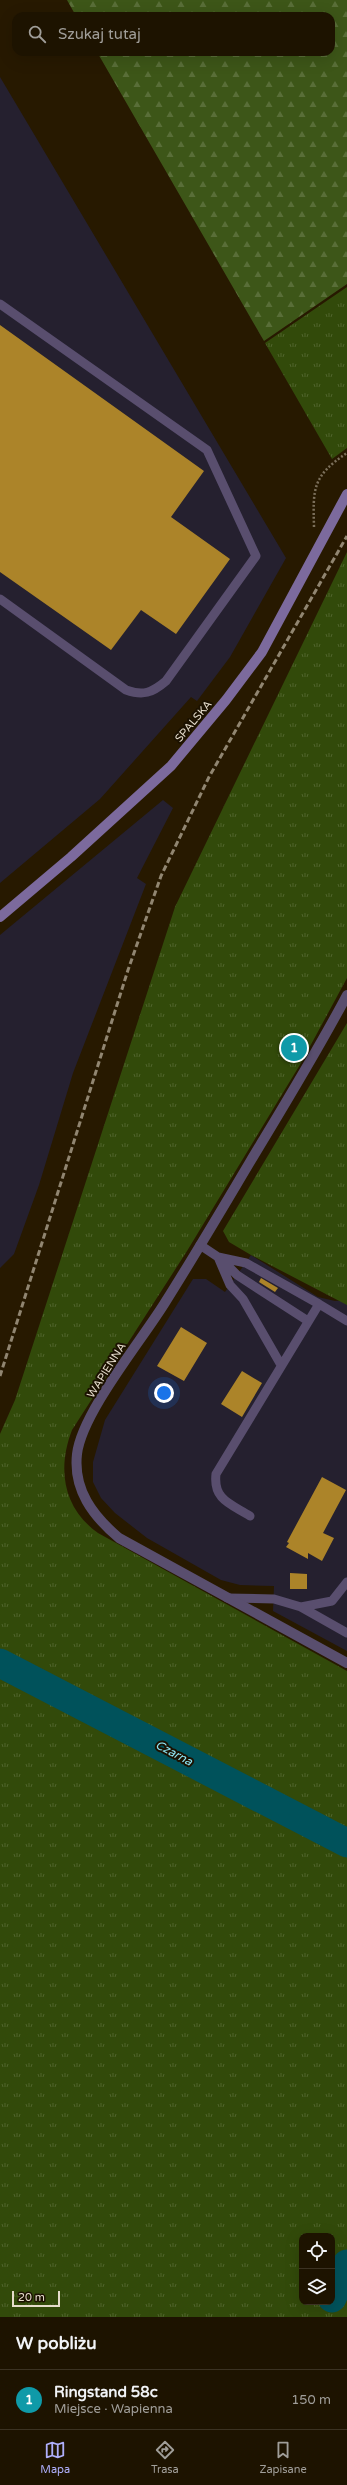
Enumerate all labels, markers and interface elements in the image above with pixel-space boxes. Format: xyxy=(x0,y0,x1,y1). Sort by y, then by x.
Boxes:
search box xyxy=(12,12,335,56)
icon: search xyxy=(26,23,48,45)
text: Szukaj tutaj xyxy=(58,25,141,43)
street label: SPALSKA xyxy=(172,698,215,745)
pin: 1 xyxy=(281,1033,307,1063)
street label: WAPIENNA xyxy=(84,1340,129,1400)
your location xyxy=(154,1383,174,1403)
water label: Czarna xyxy=(153,1737,195,1769)
map controls xyxy=(299,2233,335,2305)
button: locate xyxy=(299,2233,335,2269)
button: layers xyxy=(299,2269,335,2305)
scale bar xyxy=(12,2289,60,2308)
text: 20 m xyxy=(18,2291,45,2304)
text: W pobliżu xyxy=(16,2333,97,2354)
text: Ringstand 58c xyxy=(54,2383,158,2401)
text: 1 xyxy=(25,2392,33,2408)
text: 150 m xyxy=(291,2392,331,2408)
text: Miejsce · Wapienna xyxy=(54,2401,173,2417)
tab: Mapa xyxy=(40,2439,70,2476)
tab: Trasa xyxy=(151,2439,179,2476)
tab: Zapisane xyxy=(259,2439,307,2476)

